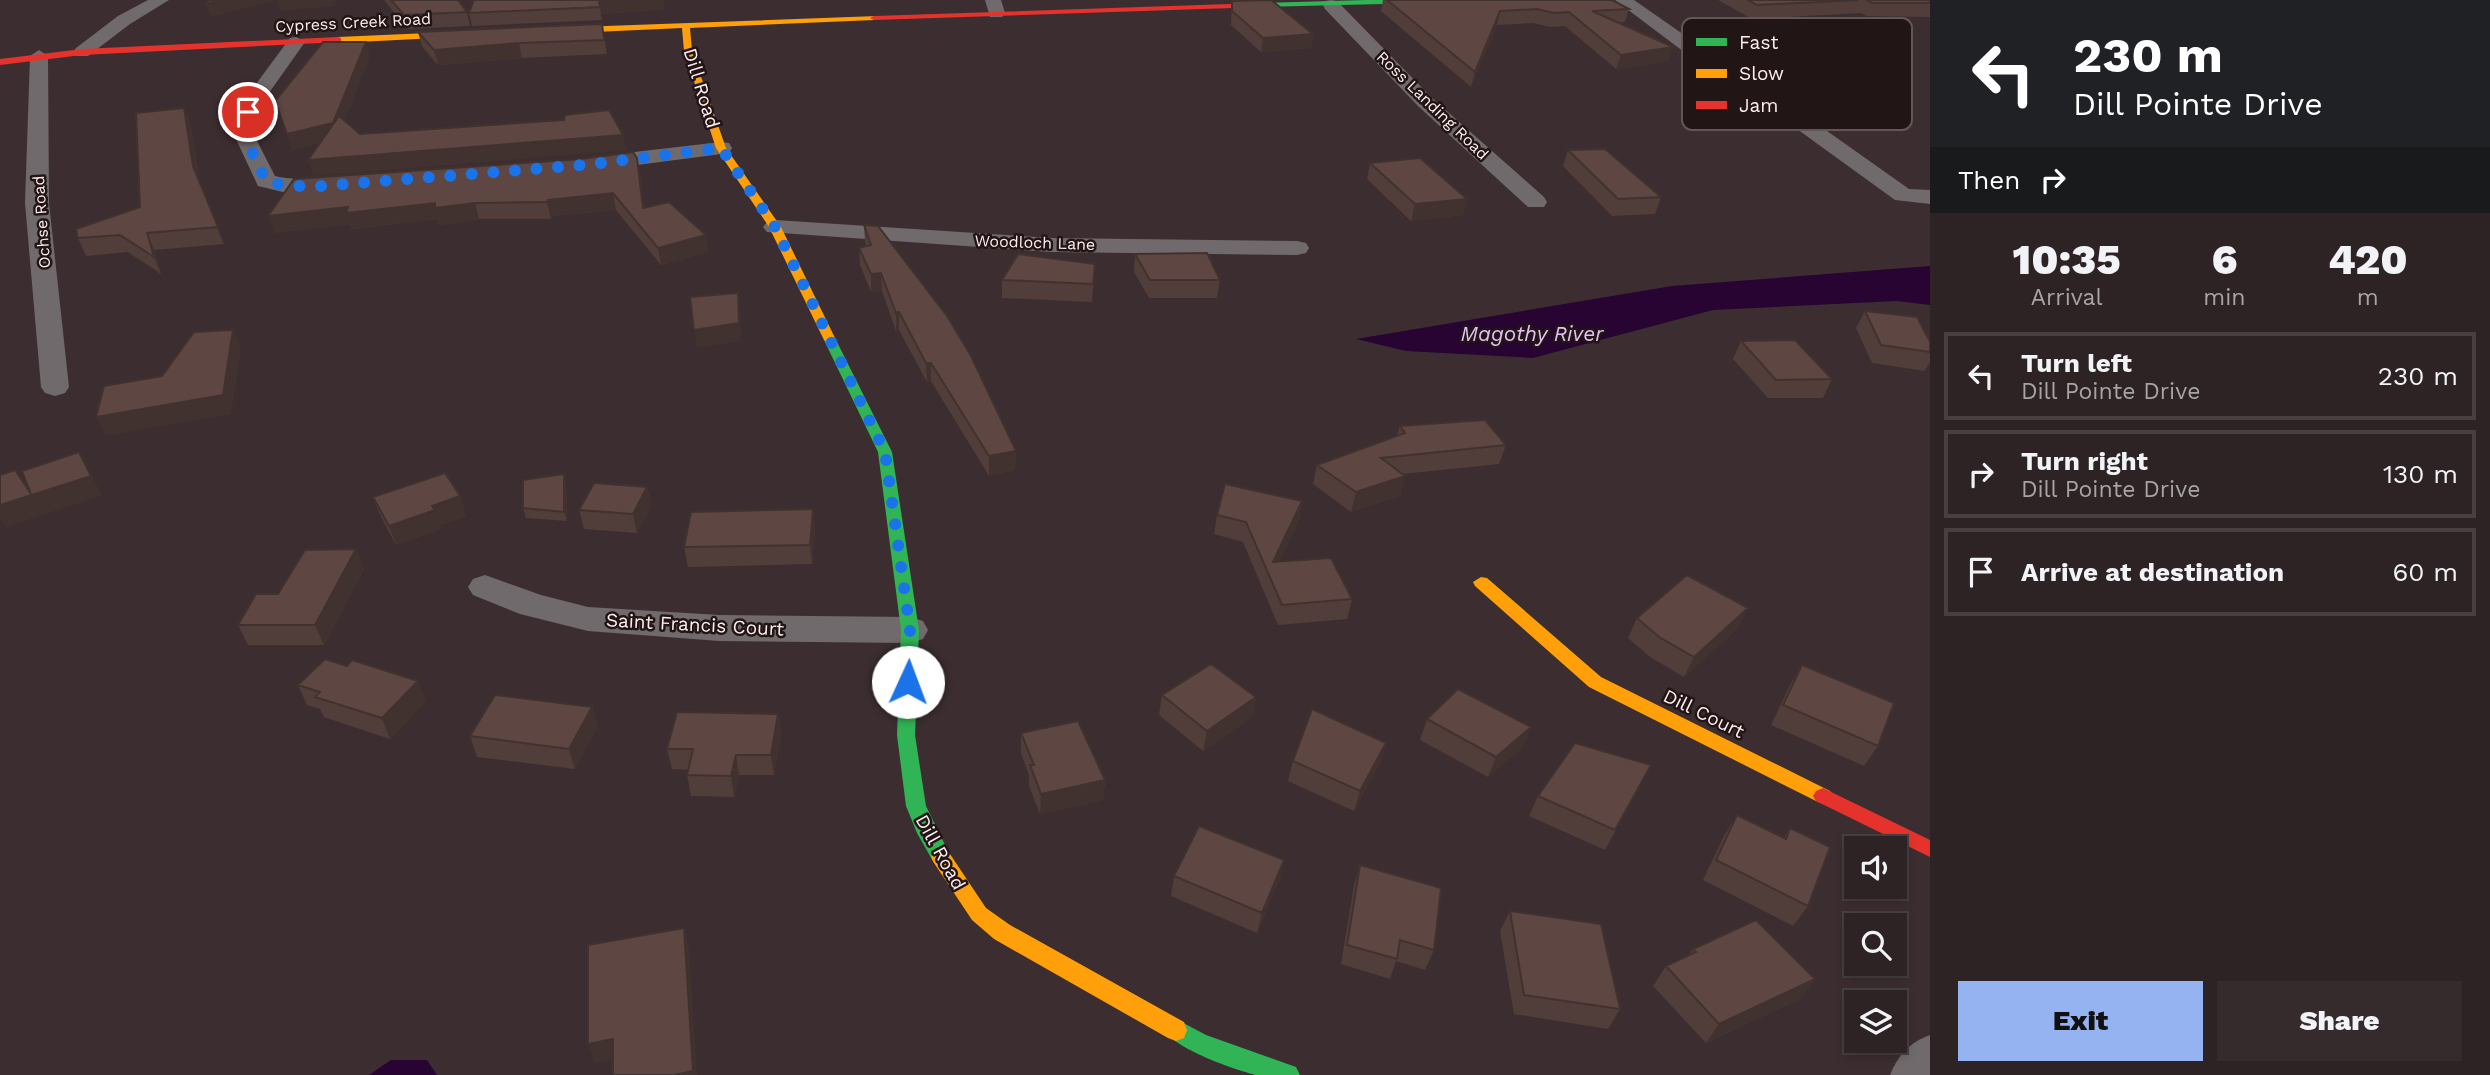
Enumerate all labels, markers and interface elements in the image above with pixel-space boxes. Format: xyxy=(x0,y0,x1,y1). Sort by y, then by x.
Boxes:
street label: Cypress Creek Road xyxy=(275,9,431,36)
legend xyxy=(1682,18,1912,130)
text: 230 m xyxy=(2073,26,2223,84)
icon: left xyxy=(1958,28,2049,119)
text: Fast xyxy=(1739,31,1778,54)
street label: Dill Road xyxy=(678,45,725,131)
street label: Ross Landing Road xyxy=(1373,47,1492,164)
text: Slow xyxy=(1739,62,1784,85)
pin xyxy=(218,82,278,142)
text: Dill Pointe Drive xyxy=(2073,85,2323,123)
icon: arrive xyxy=(229,93,267,131)
text: Jam xyxy=(1739,94,1778,117)
icon: right xyxy=(2034,161,2072,199)
text: Then xyxy=(1958,165,2020,195)
street label: Ochse Road xyxy=(29,175,54,269)
street label: Woodloch Lane xyxy=(974,231,1096,254)
text: 10:35 xyxy=(2012,235,2121,284)
text: 6 xyxy=(2211,235,2237,284)
text: 420 xyxy=(2328,235,2408,284)
text: Arrival xyxy=(2031,284,2103,311)
text: min xyxy=(2203,284,2246,311)
text: m xyxy=(2357,284,2379,311)
water label: Magothy River xyxy=(1461,321,1604,346)
text: Turn left xyxy=(2021,348,2132,378)
icon: left xyxy=(1962,357,2000,395)
text: 230 m xyxy=(2378,361,2458,391)
text: Dill Pointe Drive xyxy=(2021,378,2200,405)
text: Turn right xyxy=(2021,446,2148,476)
icon: right xyxy=(1962,455,2000,493)
text: 130 m xyxy=(2383,459,2458,489)
text: Dill Pointe Drive xyxy=(2021,476,2200,503)
icon: arrive xyxy=(1962,553,2000,591)
text: Arrive at destination xyxy=(2021,557,2284,587)
text: 60 m xyxy=(2392,557,2458,587)
street label: Saint Francis Court xyxy=(605,608,785,641)
position arrow xyxy=(871,645,945,719)
street label: Dill Court xyxy=(1659,684,1748,743)
street label: Dill Road xyxy=(911,811,971,894)
map controls xyxy=(1844,836,1907,1053)
button: sound xyxy=(1844,836,1907,899)
button: search xyxy=(1844,913,1907,976)
button: Exit xyxy=(1958,981,2203,1061)
button: Share xyxy=(2217,981,2462,1061)
button: layers xyxy=(1844,990,1907,1053)

